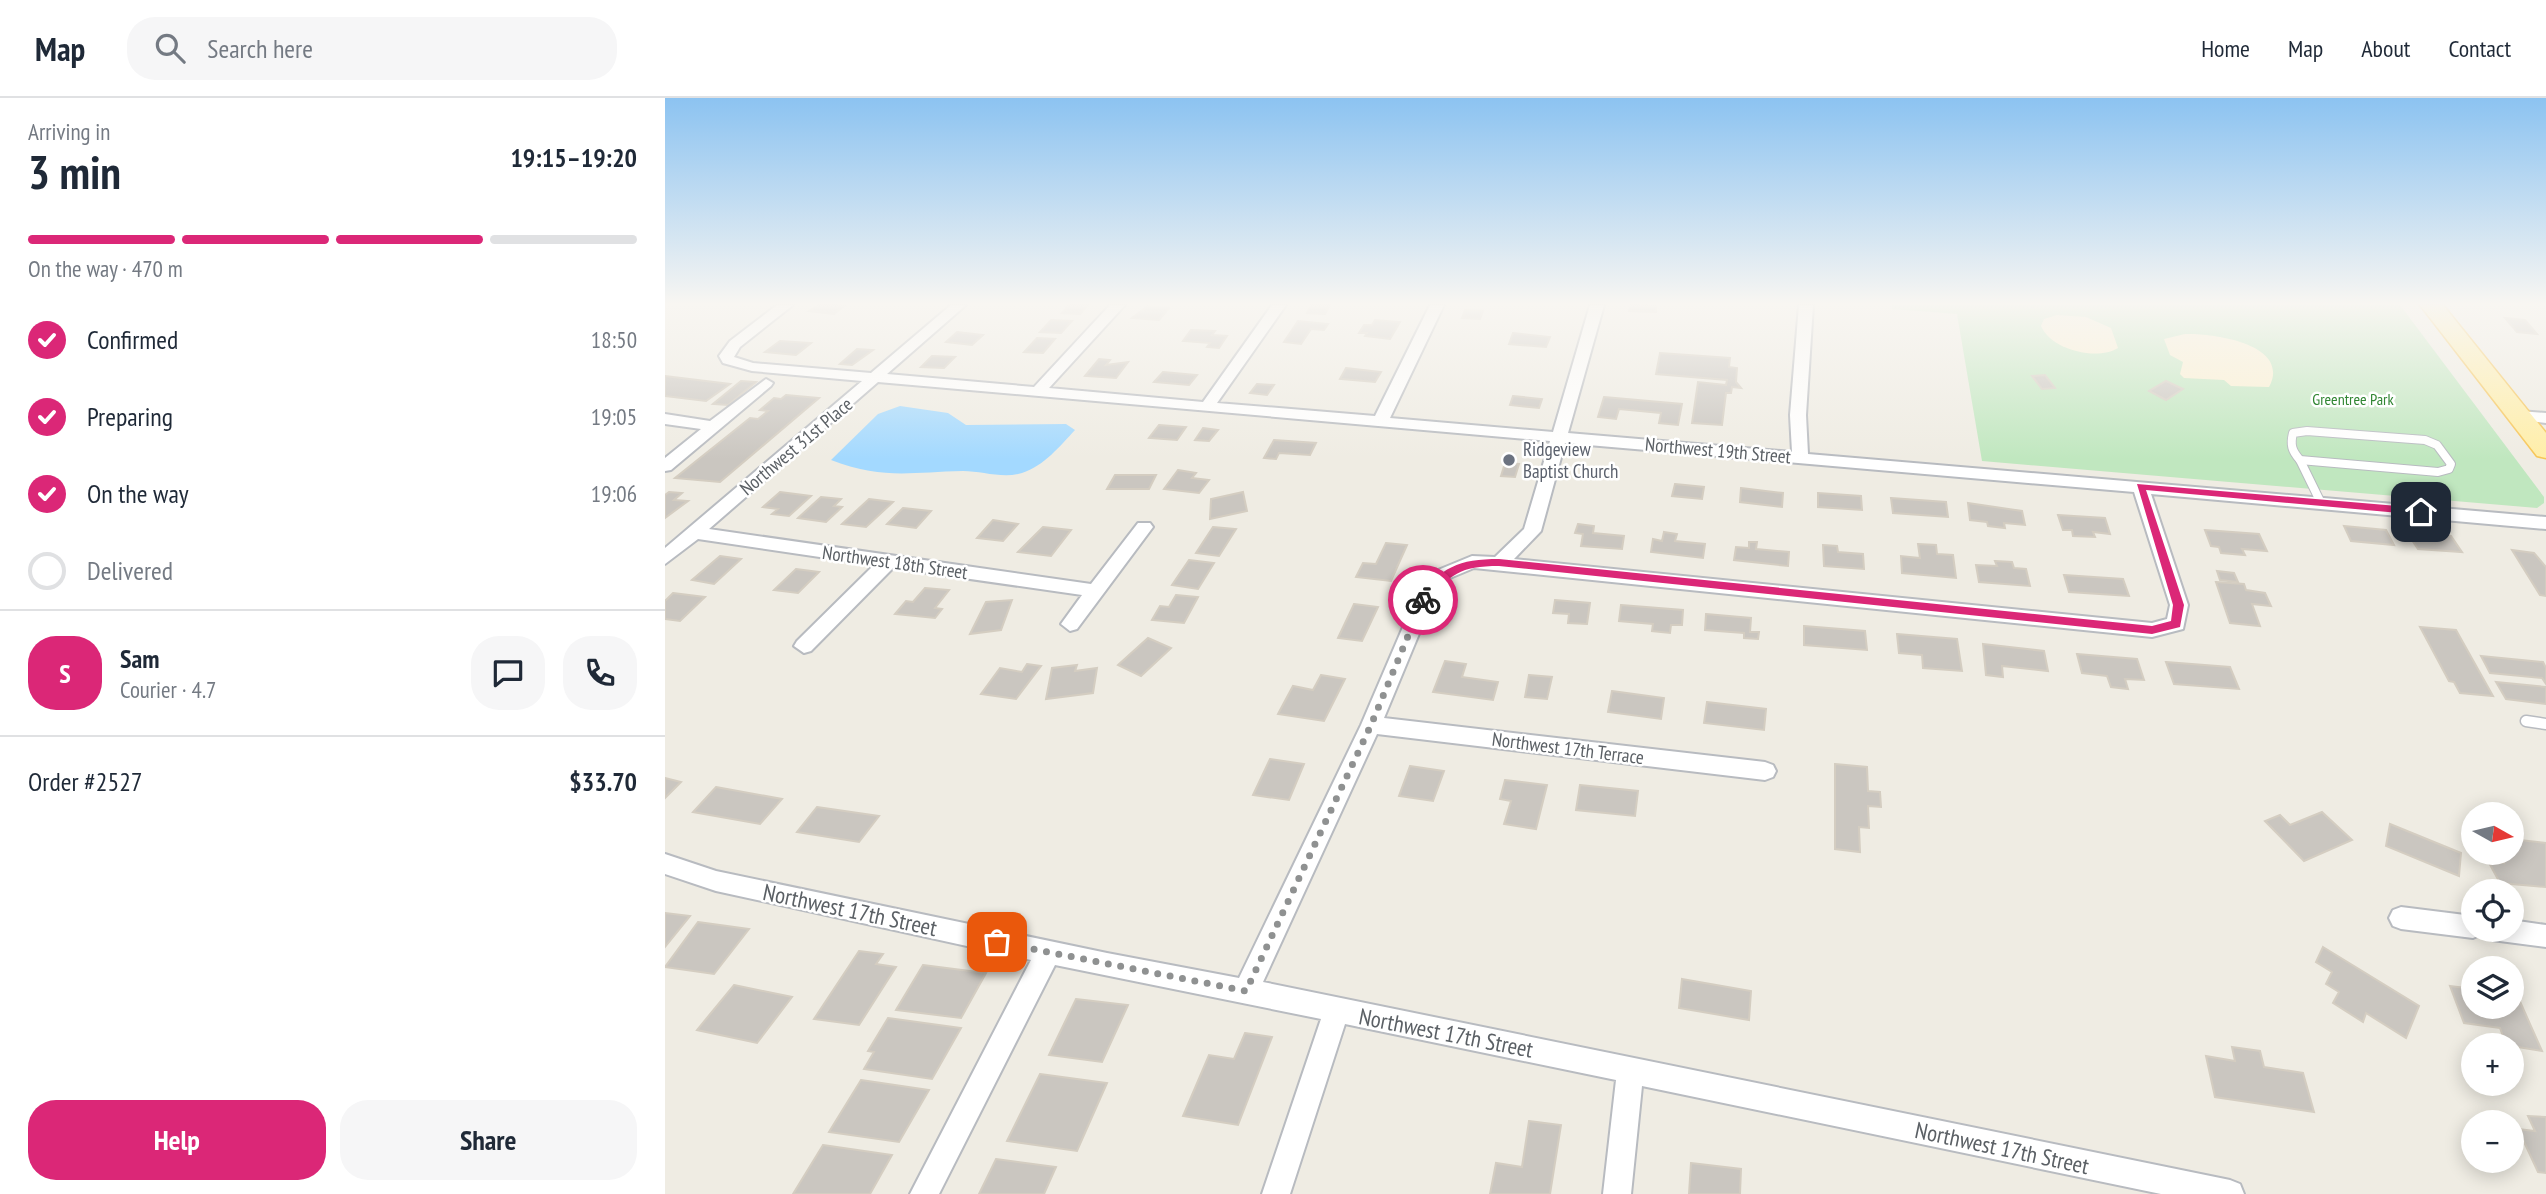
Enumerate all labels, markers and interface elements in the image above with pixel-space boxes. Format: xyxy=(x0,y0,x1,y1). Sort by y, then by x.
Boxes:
search box xyxy=(127,17,617,80)
text: Map xyxy=(35,27,85,70)
icon: search xyxy=(151,29,189,67)
text: Search here xyxy=(207,32,313,65)
text: Home xyxy=(2201,33,2250,64)
text: Map xyxy=(2288,33,2323,64)
text: About xyxy=(2361,33,2410,64)
text: Contact xyxy=(2448,33,2511,64)
text: Arriving in xyxy=(28,117,110,146)
text: 19:15–19:20 xyxy=(510,141,637,174)
text: 3 min xyxy=(28,142,121,202)
text: On the way · 470 m xyxy=(28,254,183,283)
icon: check xyxy=(28,321,66,359)
text: Confirmed xyxy=(87,323,178,356)
text: 18:50 xyxy=(591,325,637,354)
park label: Greentree Park xyxy=(2312,389,2394,409)
street label: Northwest 31st Place xyxy=(735,392,857,500)
icon: check xyxy=(28,398,66,436)
text: Preparing xyxy=(87,400,173,433)
text: 19:05 xyxy=(591,402,637,431)
street label: Northwest 19th Street xyxy=(1644,432,1793,468)
place label: Ridgeview Baptist Church xyxy=(1523,437,1618,483)
marker: Ridgeview Baptist Church xyxy=(1501,452,1517,468)
icon: check xyxy=(28,475,66,513)
text: On the way xyxy=(87,477,189,510)
text: 19:06 xyxy=(591,479,637,508)
pin xyxy=(2391,482,2451,542)
icon: home xyxy=(2402,493,2440,531)
street label: Northwest 18th Street xyxy=(821,540,970,584)
text: Delivered xyxy=(87,554,173,587)
courier xyxy=(1388,565,1458,635)
icon: bike xyxy=(1404,581,1442,619)
button: chat xyxy=(471,636,545,710)
button: phone xyxy=(563,636,637,710)
text: Sam xyxy=(120,642,159,675)
text: S xyxy=(59,657,71,690)
text: Courier · 4.7 xyxy=(120,675,216,704)
street label: Northwest 17th Terrace xyxy=(1491,727,1646,769)
text: Order #2527 xyxy=(28,765,143,798)
text: $33.70 xyxy=(569,765,637,798)
north arrow xyxy=(2461,802,2523,864)
map controls xyxy=(2461,802,2524,1173)
street label: Northwest 17th Street xyxy=(761,877,940,942)
button: locate xyxy=(2461,879,2524,942)
pin xyxy=(967,912,1027,972)
icon: bag xyxy=(978,923,1016,961)
button: layers xyxy=(2461,956,2524,1019)
street label: Northwest 17th Street xyxy=(1357,1001,1536,1064)
button: + xyxy=(2461,1033,2524,1096)
button: Help xyxy=(28,1100,326,1180)
button: Share xyxy=(340,1100,637,1180)
button: − xyxy=(2461,1110,2524,1173)
street label: Northwest 17th Street xyxy=(1913,1115,2092,1180)

